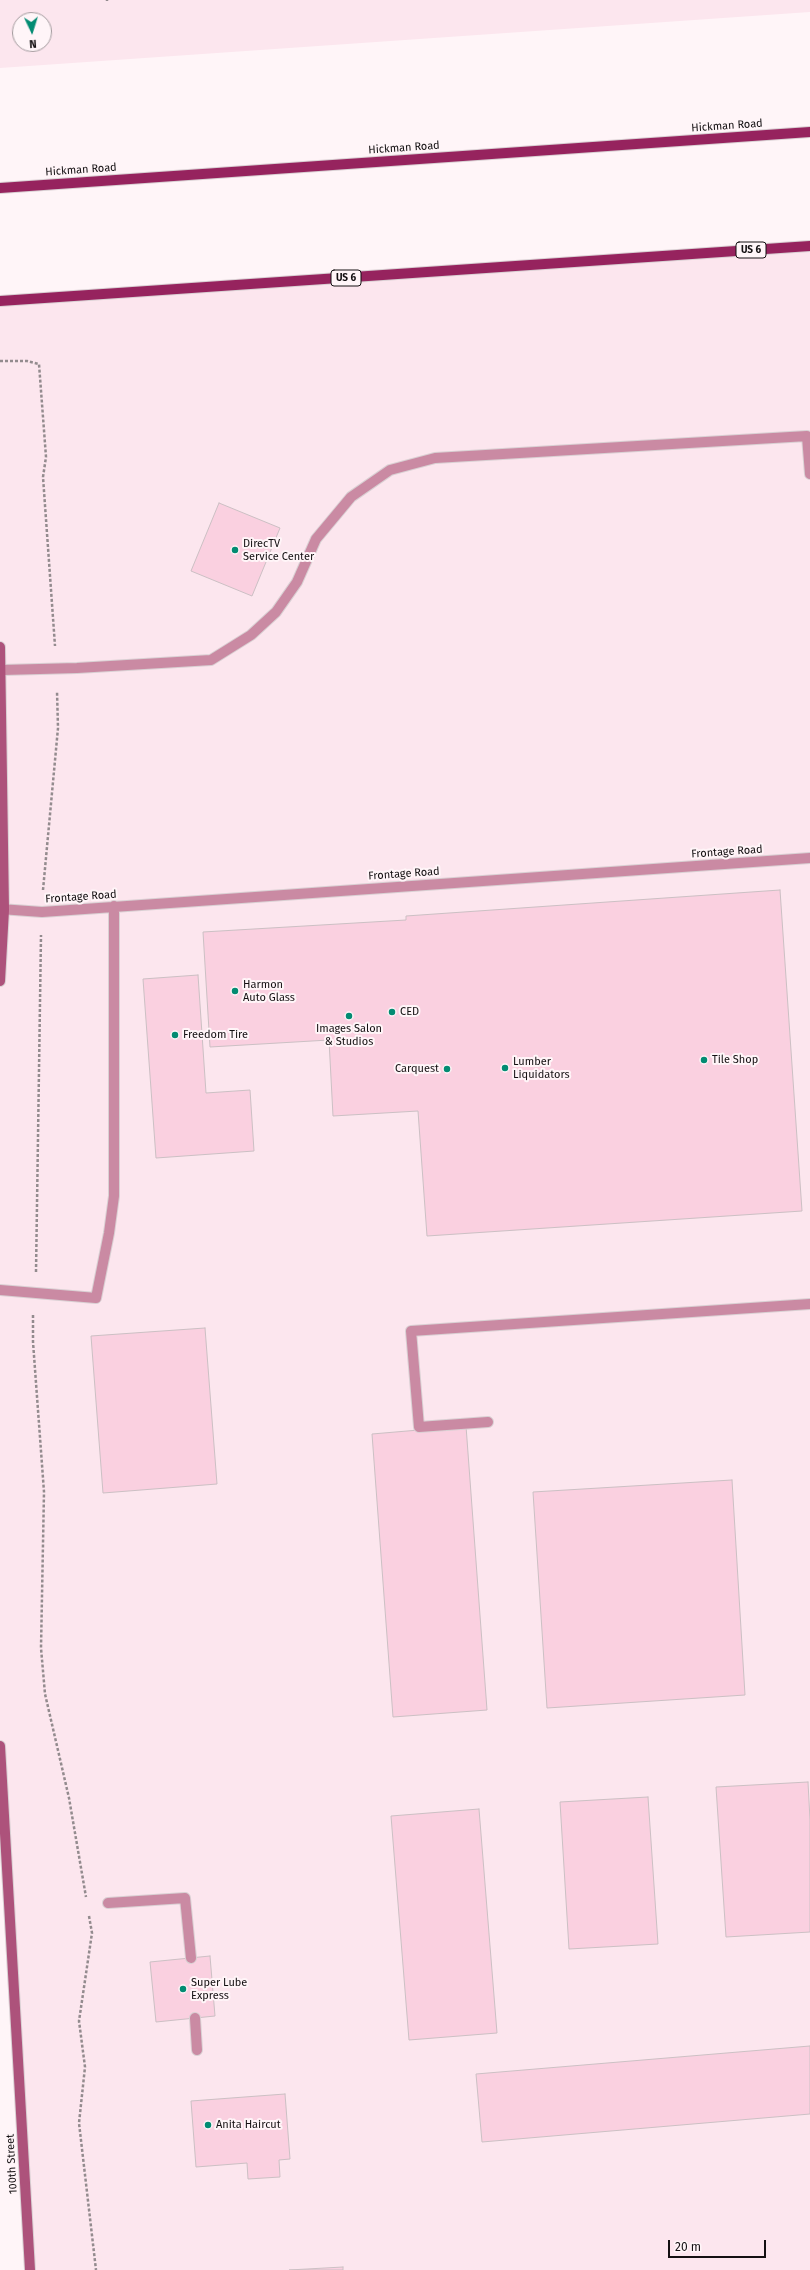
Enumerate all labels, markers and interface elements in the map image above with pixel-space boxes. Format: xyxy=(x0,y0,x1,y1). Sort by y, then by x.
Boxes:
north arrow xyxy=(12,12,52,52)
text: N xyxy=(29,37,37,50)
street label: Hickman Road xyxy=(691,117,763,135)
street label: Hickman Road xyxy=(368,139,440,157)
street label: Hickman Road xyxy=(45,161,117,179)
road number: US 6 xyxy=(736,242,766,258)
road number: US 6 xyxy=(331,270,361,286)
place label: DirecTV Service Center xyxy=(243,537,314,563)
marker: DirecTV Service Center xyxy=(230,545,240,555)
street label: Frontage Road xyxy=(691,843,763,861)
street label: Frontage Road xyxy=(368,865,440,883)
street label: Frontage Road xyxy=(45,888,117,906)
place label: Harmon Auto Glass xyxy=(243,978,295,1004)
marker: Harmon Auto Glass xyxy=(230,986,240,996)
place label: CED xyxy=(400,1005,419,1019)
marker: CED xyxy=(387,1007,397,1017)
marker: Images Salon & Studios xyxy=(344,1011,354,1021)
place label: Images Salon & Studios xyxy=(316,1022,382,1048)
place label: Freedom Tire xyxy=(183,1028,248,1042)
marker: Freedom Tire xyxy=(170,1030,180,1040)
place label: Tile Shop xyxy=(712,1053,758,1067)
place label: Lumber Liquidators xyxy=(513,1055,570,1081)
marker: Tile Shop xyxy=(699,1055,709,1065)
place label: Carquest xyxy=(395,1062,439,1076)
marker: Lumber Liquidators xyxy=(500,1063,510,1073)
marker: Carquest xyxy=(442,1064,452,1074)
place label: Super Lube Express xyxy=(191,1976,247,2002)
marker: Super Lube Express xyxy=(178,1984,188,1994)
place label: Anita Haircut xyxy=(216,2118,281,2132)
marker: Anita Haircut xyxy=(203,2120,213,2130)
street label: 100th Street xyxy=(4,2134,20,2194)
scale bar xyxy=(670,2232,768,2258)
text: 20 m xyxy=(675,2240,701,2254)

